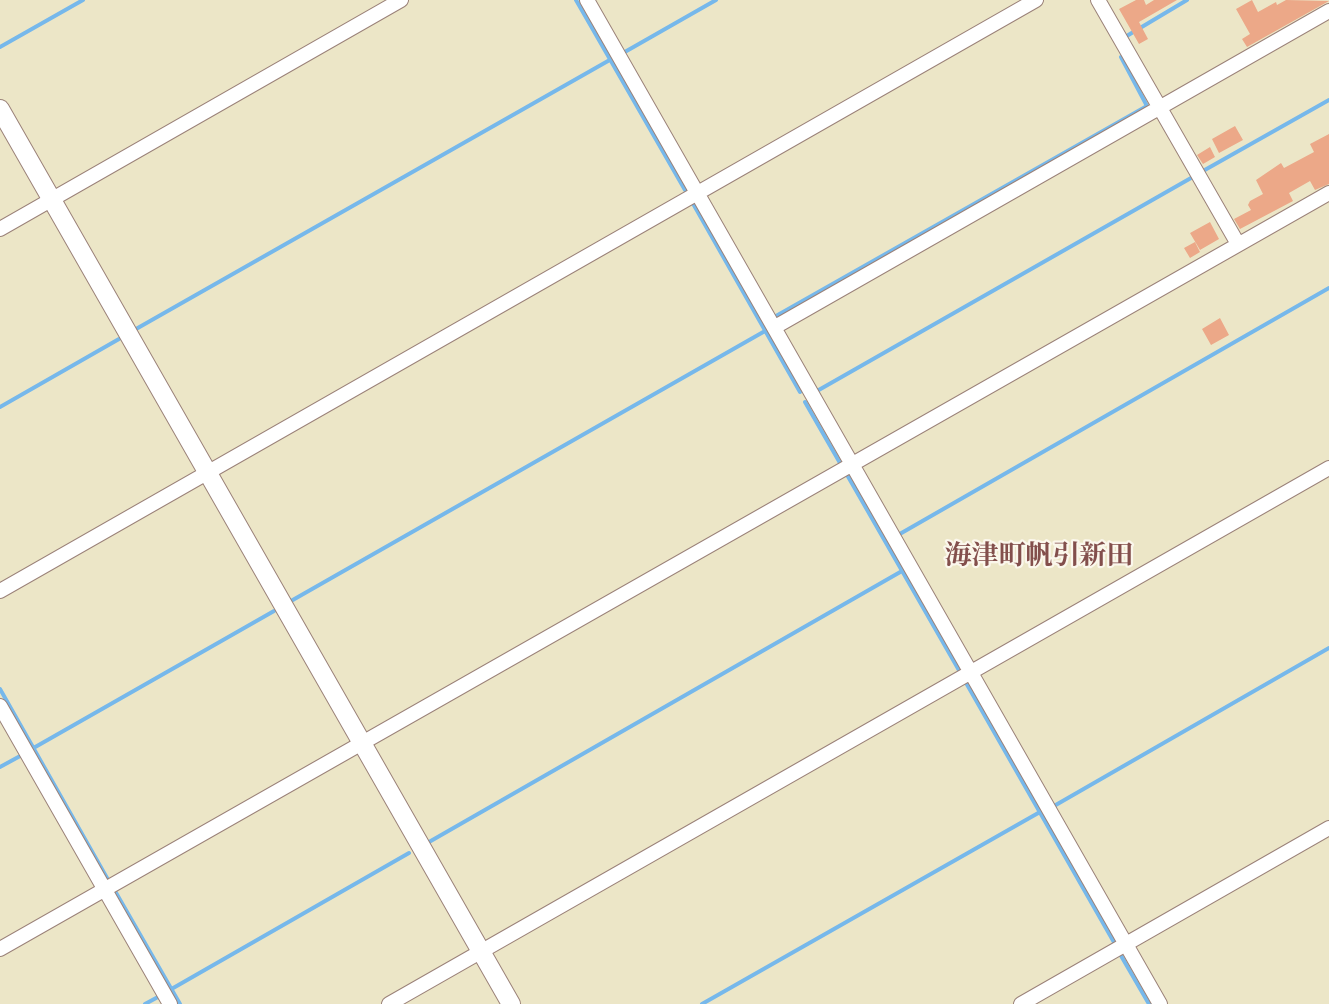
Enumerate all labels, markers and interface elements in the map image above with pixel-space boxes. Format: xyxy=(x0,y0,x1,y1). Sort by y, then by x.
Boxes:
district label: 海津町帆引新田 xyxy=(945,541,1133,573)

